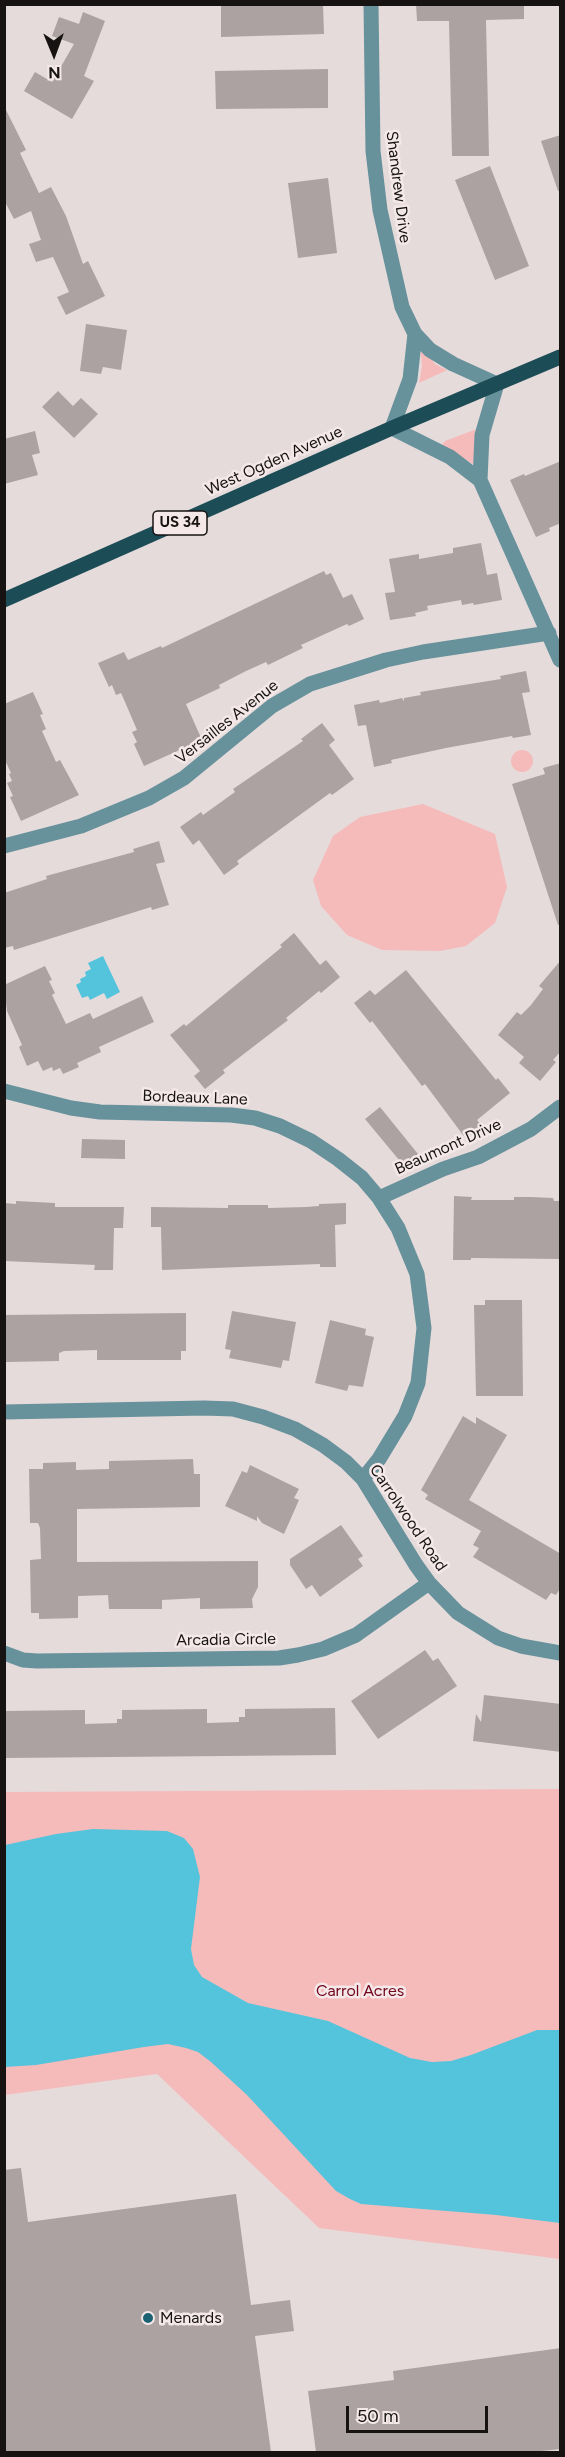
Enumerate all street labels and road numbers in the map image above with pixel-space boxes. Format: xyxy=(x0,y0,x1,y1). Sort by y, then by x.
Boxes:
street label: Shandrew Drive xyxy=(382,130,414,244)
street label: West Ogden Avenue xyxy=(203,422,345,500)
road number: US 34 xyxy=(153,511,207,535)
street label: Versailles Avenue xyxy=(172,676,282,768)
street label: Bordeaux Lane xyxy=(142,1087,248,1109)
street label: Beaumont Drive xyxy=(392,1115,504,1179)
street label: Carrolwood Road xyxy=(365,1461,451,1575)
street label: Arcadia Circle xyxy=(176,1630,276,1650)

